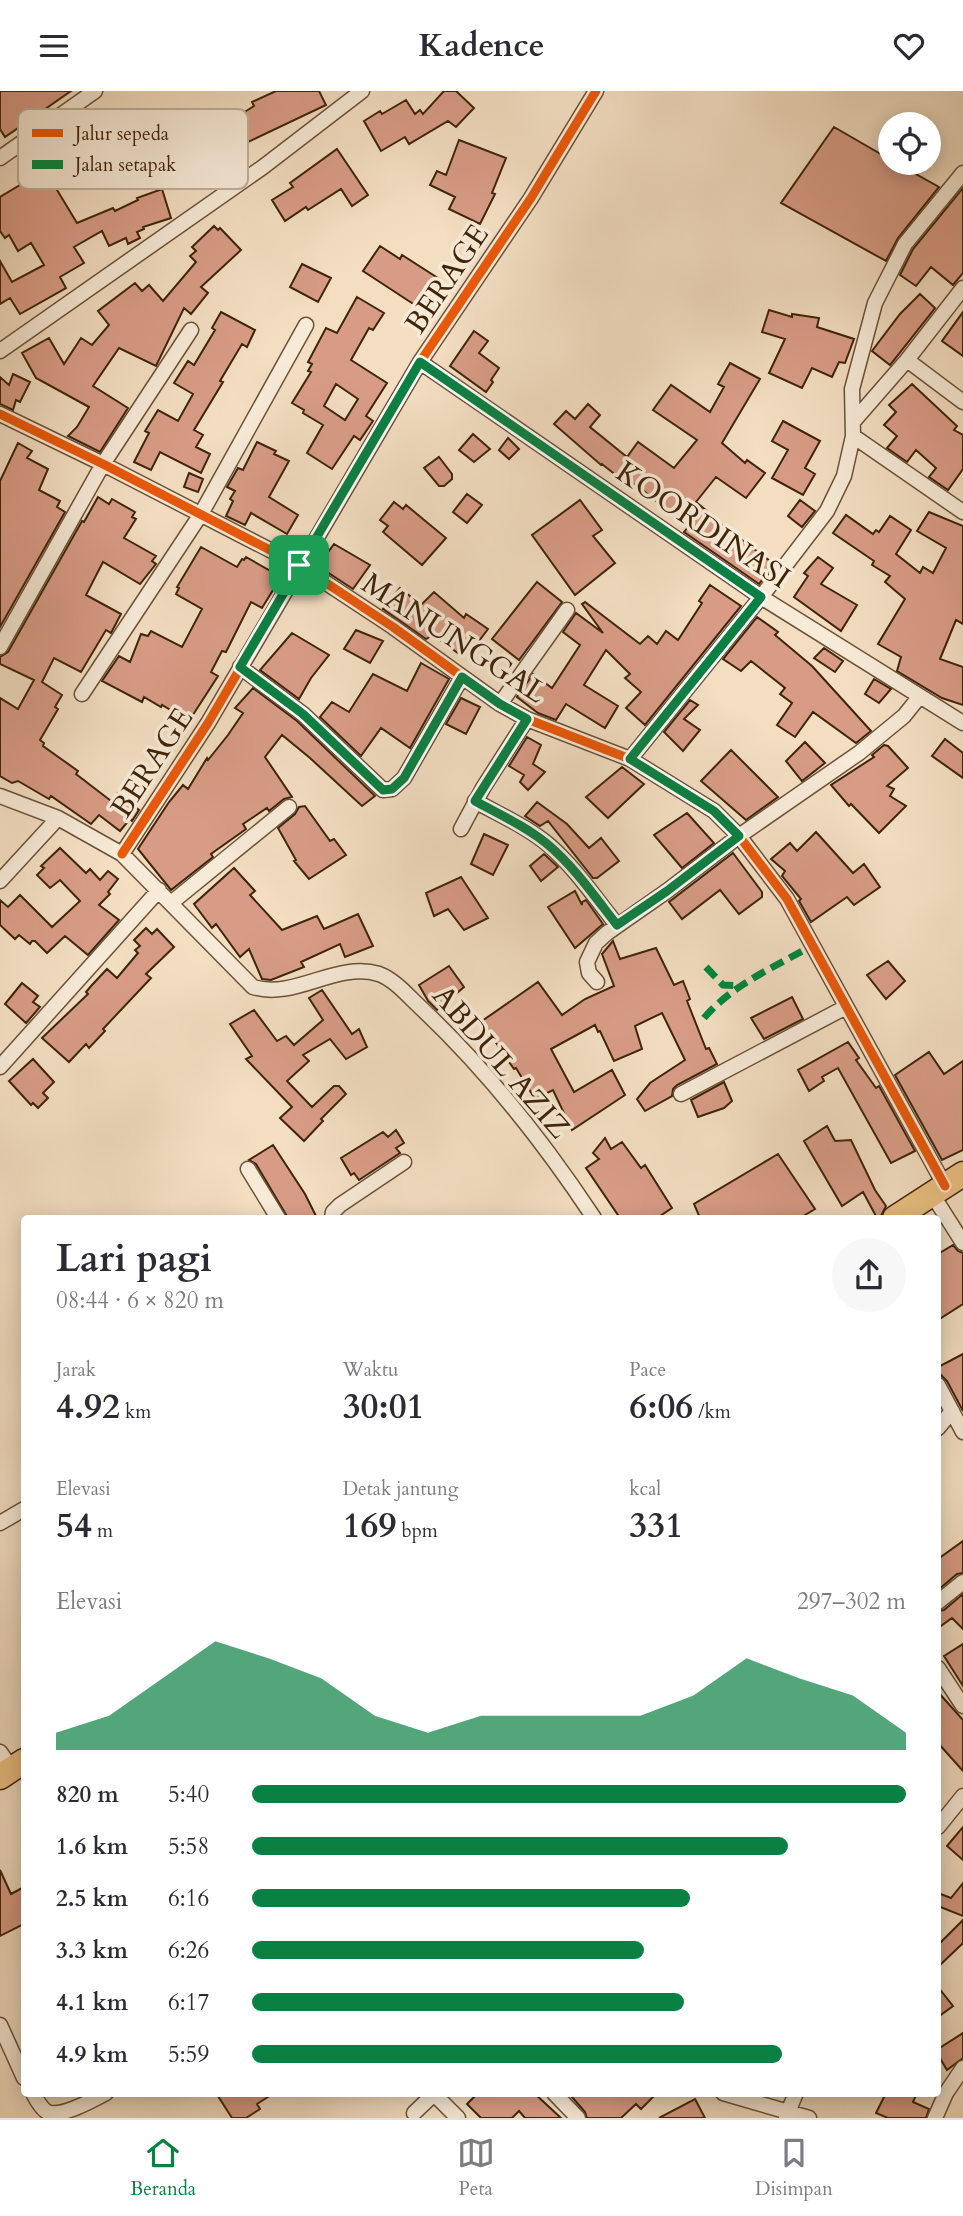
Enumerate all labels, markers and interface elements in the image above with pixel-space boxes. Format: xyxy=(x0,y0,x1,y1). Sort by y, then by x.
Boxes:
text: Kadence xyxy=(418,24,545,68)
icon: menu xyxy=(35,27,73,65)
icon: heart xyxy=(890,27,928,65)
legend xyxy=(18,109,248,189)
map controls xyxy=(878,112,941,175)
button: locate xyxy=(878,112,941,175)
text: Jalur sepeda xyxy=(72,121,169,147)
text: Jalan setapak xyxy=(72,152,177,178)
street label: BERAGE xyxy=(396,216,498,342)
street label: KOORDINASI xyxy=(608,452,798,598)
pin xyxy=(269,535,329,595)
icon: arrive xyxy=(280,546,318,584)
street label: MANUNGGAL xyxy=(354,563,555,713)
street label: BERAGE xyxy=(101,700,203,826)
street label: ABDUL AZIZ xyxy=(423,976,579,1148)
text: Lari pagi xyxy=(56,1233,212,1285)
button: share xyxy=(832,1238,906,1312)
text: 08:44 · 6 × 820 m xyxy=(56,1285,224,1316)
text: Jarak xyxy=(56,1357,96,1383)
text: Waktu xyxy=(343,1357,398,1383)
text: Pace xyxy=(629,1357,666,1383)
text: 4.92 xyxy=(56,1383,120,1431)
text: 30:01 xyxy=(343,1383,425,1431)
text: 6:06 xyxy=(629,1383,693,1431)
text: km xyxy=(120,1399,151,1425)
text: /km xyxy=(693,1399,731,1425)
text: Elevasi xyxy=(56,1476,111,1502)
text: Detak jantung xyxy=(343,1476,458,1502)
text: kcal xyxy=(629,1476,661,1502)
text: 54 xyxy=(56,1502,92,1550)
text: 169 xyxy=(343,1502,396,1550)
text: 331 xyxy=(629,1502,683,1550)
text: m xyxy=(92,1518,113,1544)
text: bpm xyxy=(396,1518,438,1544)
text: Elevasi xyxy=(56,1586,122,1617)
text: 297–302 m xyxy=(797,1586,906,1617)
text: 820 m xyxy=(56,1779,119,1810)
text: 5:40 xyxy=(168,1779,209,1810)
text: 1.6 km xyxy=(56,1831,128,1862)
text: 5:58 xyxy=(168,1831,209,1862)
text: 2.5 km xyxy=(56,1883,128,1914)
text: 6:16 xyxy=(168,1883,209,1914)
text: 3.3 km xyxy=(56,1935,128,1966)
text: 6:26 xyxy=(168,1935,209,1966)
text: 4.1 km xyxy=(56,1987,128,2018)
text: 6:17 xyxy=(168,1987,209,2018)
text: 4.9 km xyxy=(56,2039,128,2070)
text: 5:59 xyxy=(168,2039,209,2070)
tab: Beranda xyxy=(130,2134,196,2202)
tab: Peta xyxy=(457,2134,495,2202)
tab: Disimpan xyxy=(755,2134,833,2202)

